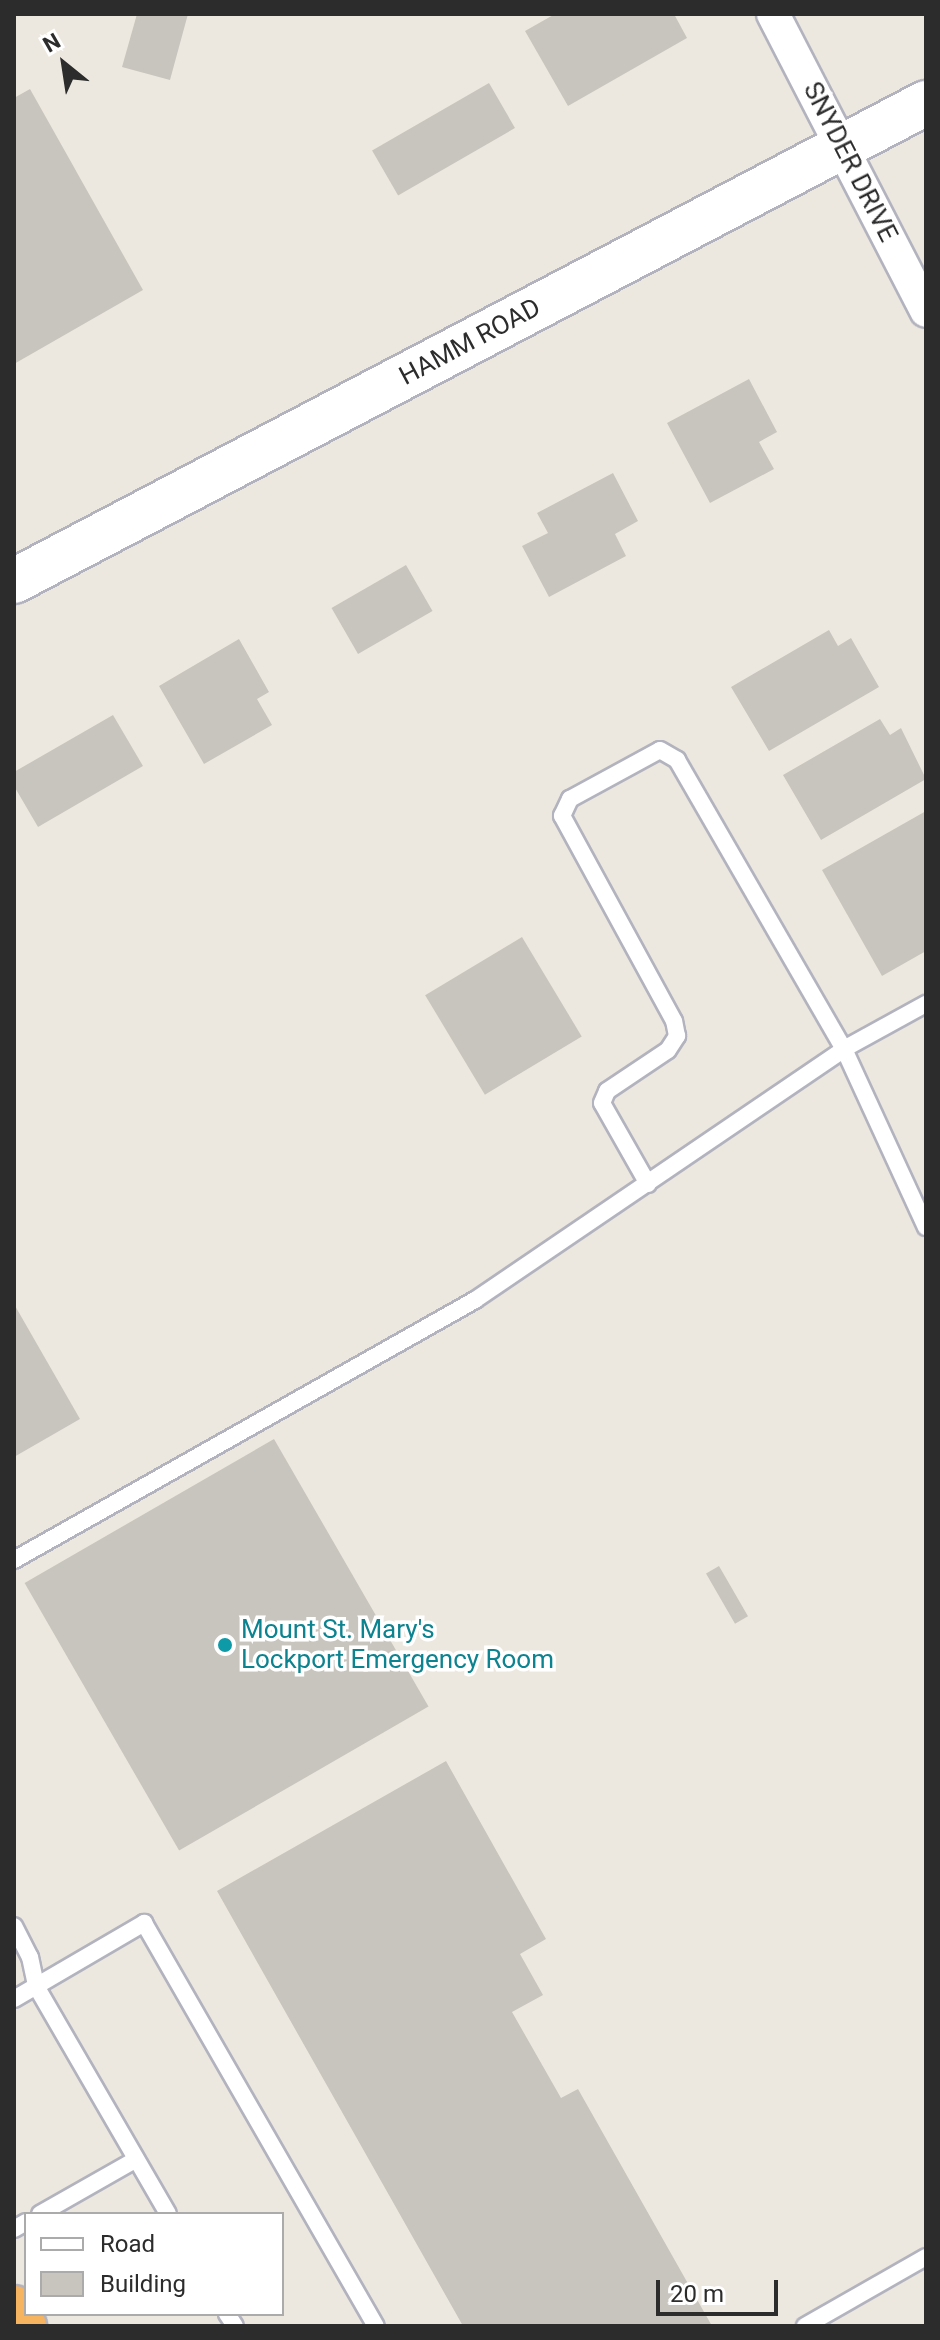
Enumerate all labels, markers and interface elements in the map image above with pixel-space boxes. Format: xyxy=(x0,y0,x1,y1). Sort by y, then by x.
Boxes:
north arrow xyxy=(24,24,104,104)
text: N xyxy=(39,28,65,57)
street label: SNYDER DRIVE xyxy=(796,77,904,247)
street label: HAMM ROAD xyxy=(394,292,546,392)
place label: Mount St. Mary's Lockport Emergency Room xyxy=(241,1614,554,1676)
marker: Mount St. Mary's Lockport Emergency Room xyxy=(216,1636,234,1654)
legend xyxy=(24,2212,284,2316)
text: Road xyxy=(100,2230,155,2258)
scale bar xyxy=(660,2264,782,2314)
text: Building xyxy=(100,2270,186,2298)
text: 20 m xyxy=(670,2280,724,2308)

